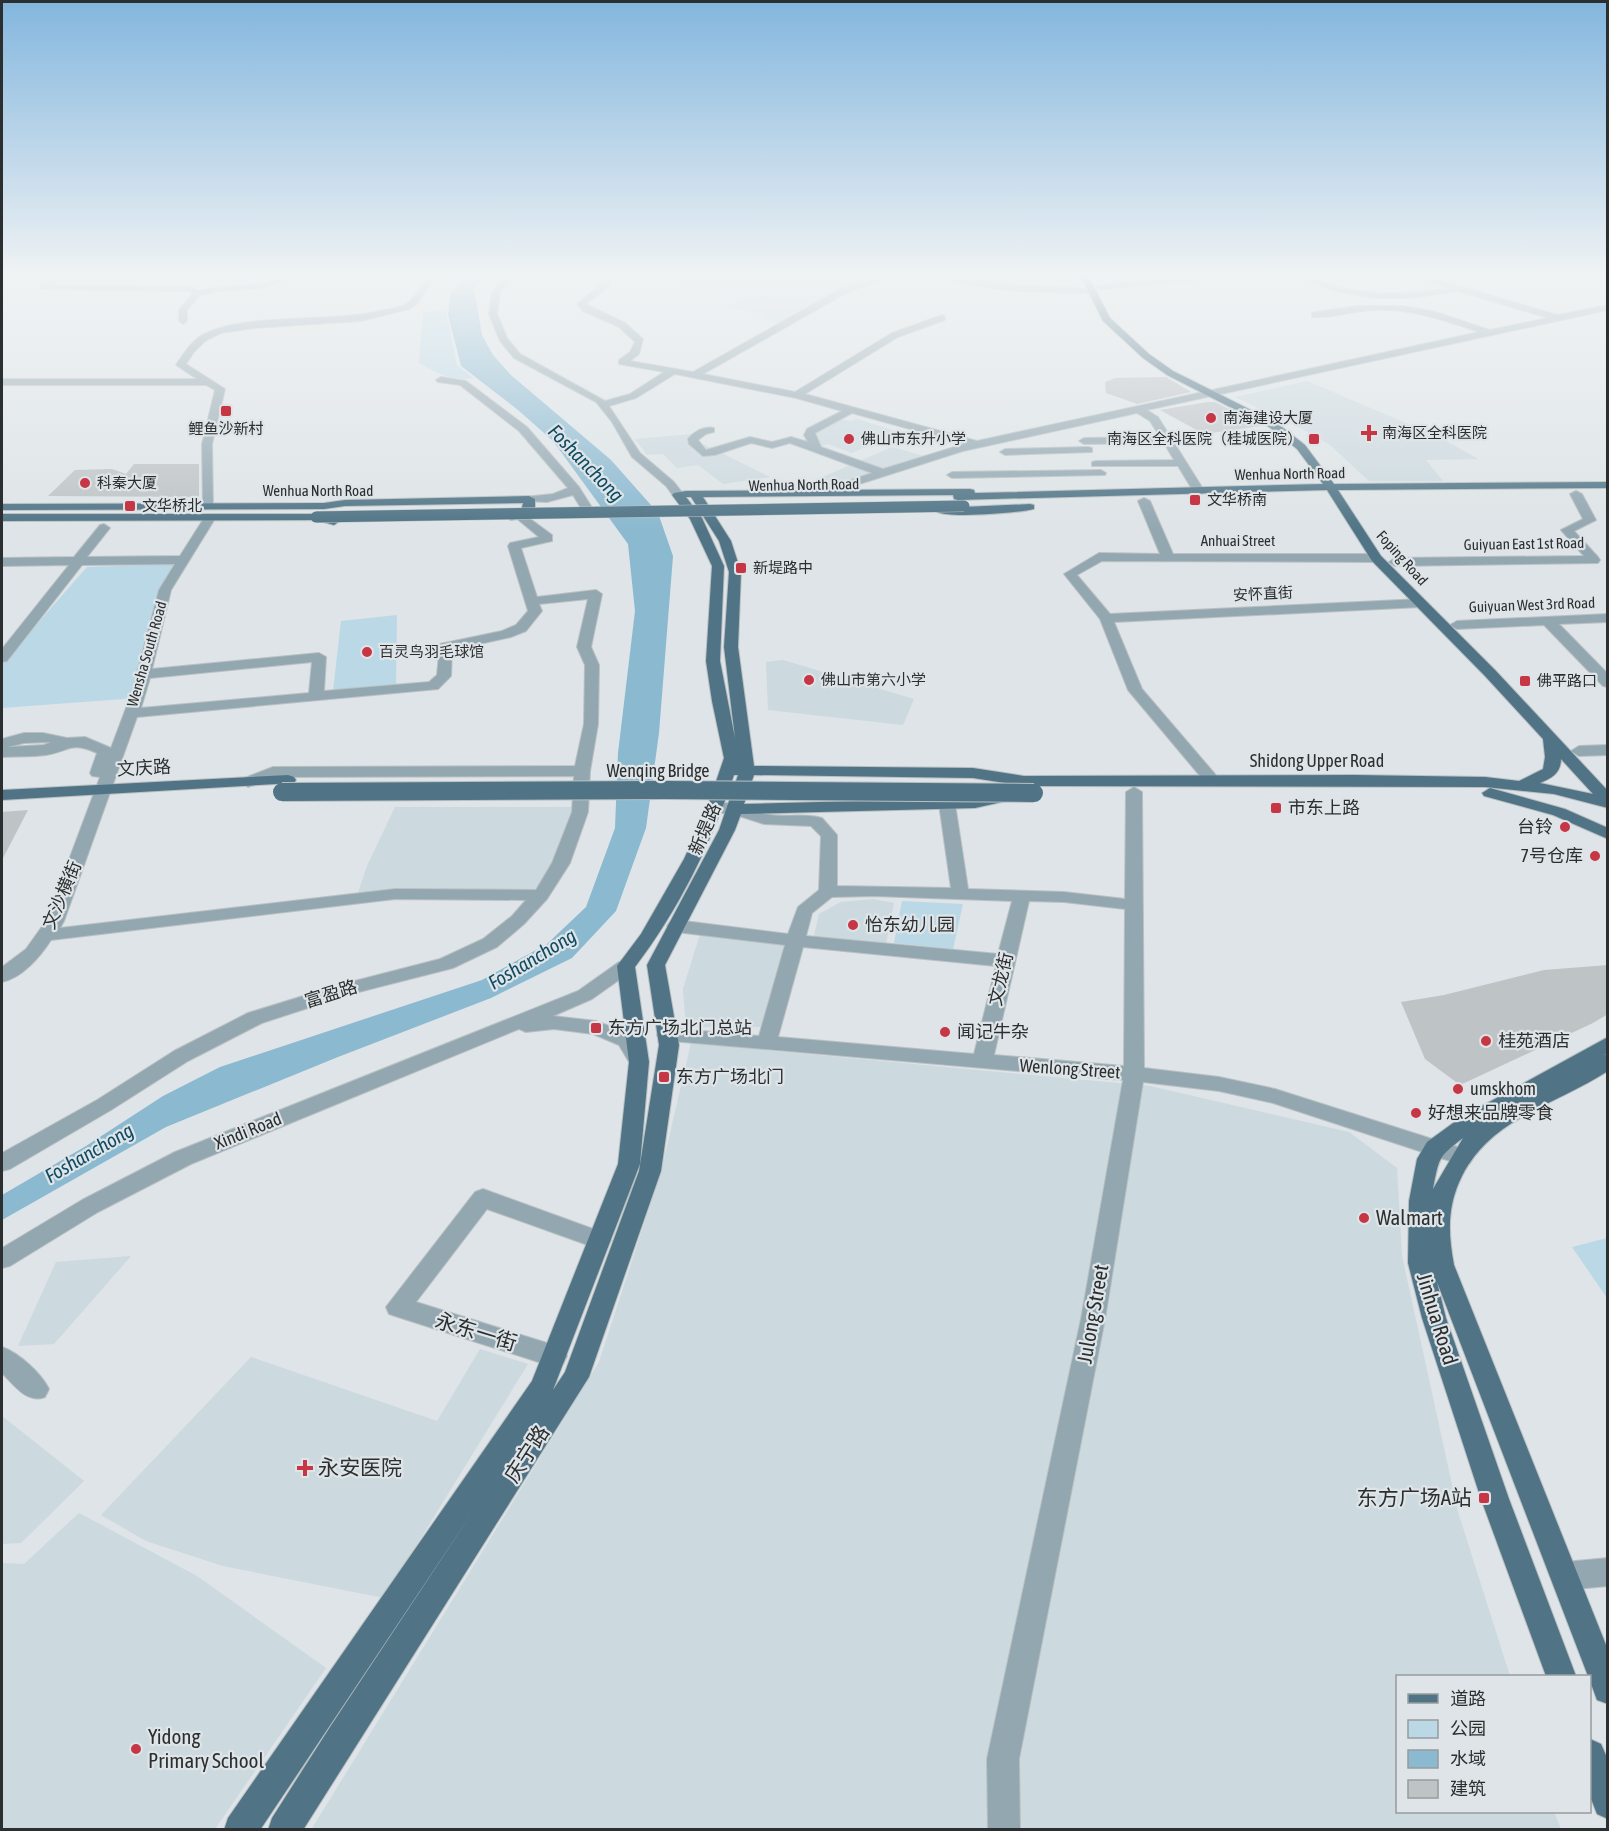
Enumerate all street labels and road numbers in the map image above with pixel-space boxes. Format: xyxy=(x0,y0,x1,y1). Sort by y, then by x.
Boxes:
street label: Wenhua North Road xyxy=(1235,464,1345,483)
street label: Wenhua North Road xyxy=(749,475,859,494)
street label: Wenhua North Road xyxy=(263,482,373,499)
street label: Foping Road xyxy=(1373,527,1431,589)
street label: Anhuai Street xyxy=(1201,532,1275,549)
street label: Guiyuan East 1st Road xyxy=(1463,534,1585,553)
street label: 安怀直街 xyxy=(1233,583,1293,604)
street label: Guiyuan West 3rd Road xyxy=(1468,594,1596,615)
street label: Wensha South Road xyxy=(123,599,170,709)
street label: Shidong Upper Road xyxy=(1250,750,1384,771)
street label: 文庆路 xyxy=(116,756,171,779)
street label: Wenqing Bridge xyxy=(606,760,710,781)
street label: 新堤路 xyxy=(684,800,725,858)
street label: 文沙横街 xyxy=(38,858,85,932)
street label: 文龙街 xyxy=(984,950,1017,1008)
street label: 富盈路 xyxy=(302,976,360,1011)
street label: Wenlong Street xyxy=(1019,1055,1121,1082)
street label: Xindi Road xyxy=(211,1108,284,1153)
street label: Julong Street xyxy=(1071,1262,1113,1365)
street label: Jinhua Road xyxy=(1413,1270,1463,1368)
street label: 永东一街 xyxy=(433,1307,520,1355)
street label: 庆宁路 xyxy=(499,1421,553,1486)

